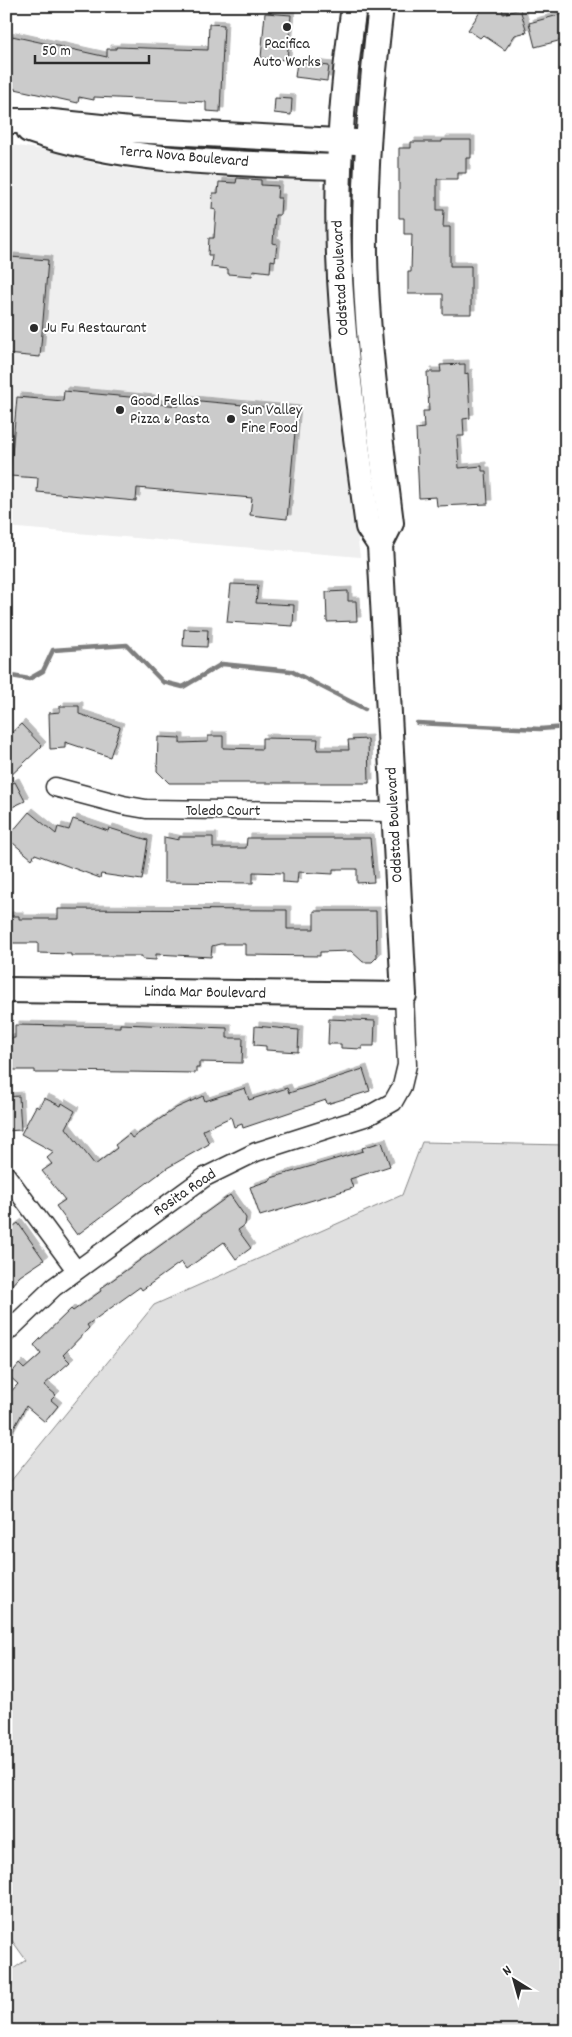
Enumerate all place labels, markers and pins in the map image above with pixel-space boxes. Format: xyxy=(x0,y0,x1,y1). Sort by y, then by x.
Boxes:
marker: Pacifica Auto Works xyxy=(281,21,293,33)
place label: Pacifica Auto Works xyxy=(253,33,321,74)
place label: Ju Fu Restaurant xyxy=(44,317,147,340)
marker: Ju Fu Restaurant xyxy=(28,322,40,334)
place label: Good Fellas Pizza & Pasta xyxy=(130,390,210,431)
place label: Sun Valley Fine Food xyxy=(241,399,303,440)
marker: Good Fellas Pizza & Pasta xyxy=(114,404,126,416)
marker: Sun Valley Fine Food xyxy=(225,413,237,425)

